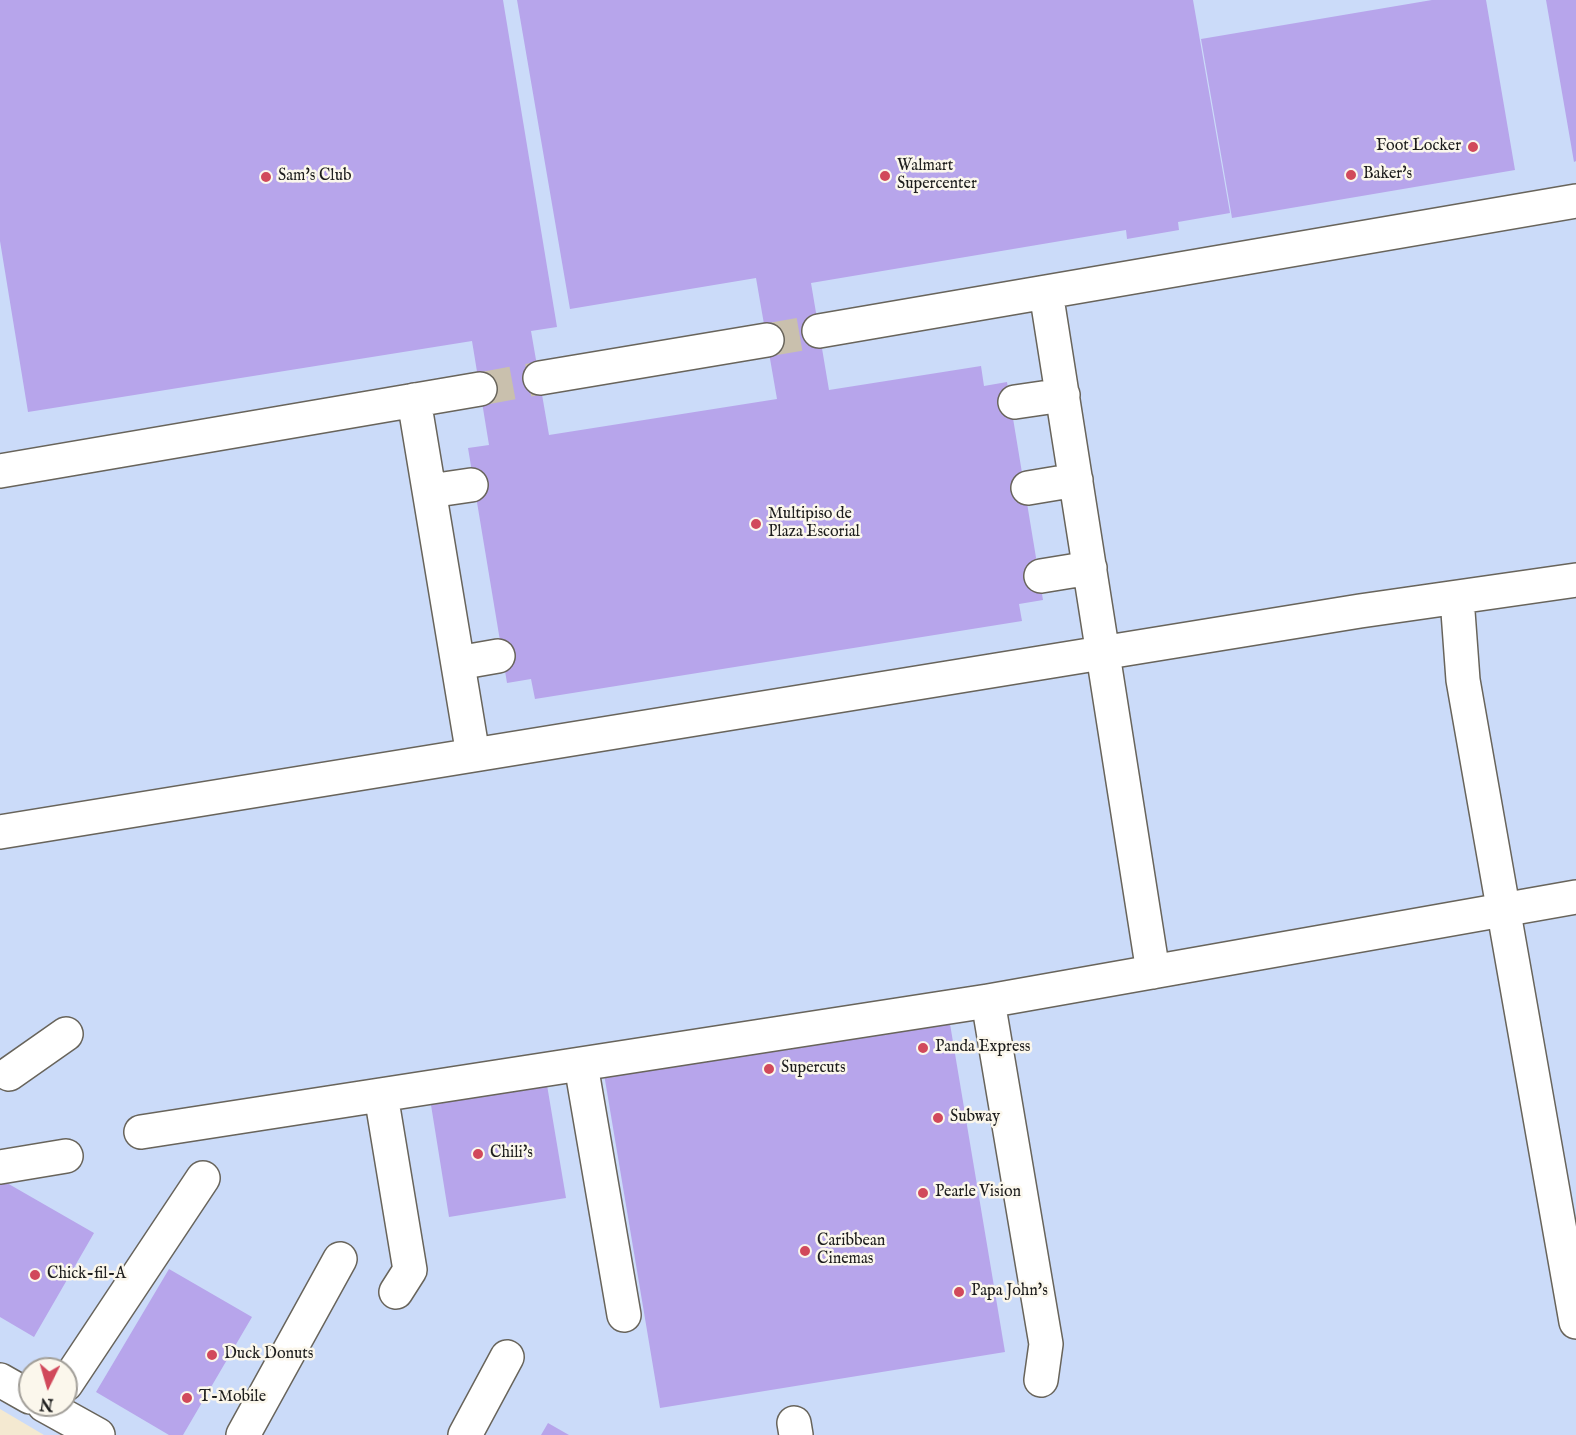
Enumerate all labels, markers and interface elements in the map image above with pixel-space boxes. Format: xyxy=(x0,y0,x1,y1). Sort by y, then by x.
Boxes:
place label: Foot Locker xyxy=(1376,137,1461,157)
marker: Foot Locker xyxy=(1466,140,1480,154)
place label: Walmart Supercenter xyxy=(897,157,977,195)
place label: Baker's xyxy=(1363,165,1412,185)
place label: Sam's Club xyxy=(278,167,351,187)
marker: Baker's xyxy=(1344,168,1358,182)
marker: Walmart Supercenter xyxy=(878,169,892,183)
marker: Sam's Club xyxy=(259,170,273,184)
place label: Multipiso de Plaza Escorial xyxy=(768,505,860,543)
marker: Multipiso de Plaza Escorial xyxy=(749,517,763,531)
place label: Panda Express xyxy=(935,1038,1030,1058)
marker: Panda Express xyxy=(916,1041,930,1055)
place label: Supercuts xyxy=(781,1059,846,1079)
marker: Supercuts xyxy=(762,1062,776,1076)
place label: Subway xyxy=(950,1108,1000,1128)
marker: Subway xyxy=(931,1111,945,1125)
place label: Chili's xyxy=(490,1144,533,1164)
marker: Chili's xyxy=(471,1147,485,1161)
place label: Pearle Vision xyxy=(935,1183,1021,1203)
marker: Pearle Vision xyxy=(916,1186,930,1200)
place label: Caribbean Cinemas xyxy=(817,1232,885,1270)
marker: Caribbean Cinemas xyxy=(798,1244,812,1258)
place label: Chick-fil-A xyxy=(47,1265,126,1285)
marker: Chick-fil-A xyxy=(28,1268,42,1282)
place label: Papa John's xyxy=(971,1282,1048,1302)
marker: Papa John's xyxy=(952,1285,966,1299)
place label: Duck Donuts xyxy=(224,1345,313,1365)
marker: Duck Donuts xyxy=(205,1348,219,1362)
north arrow xyxy=(18,1357,78,1417)
place label: T-Mobile xyxy=(199,1388,266,1408)
marker: T-Mobile xyxy=(180,1391,194,1405)
text: N xyxy=(39,1392,54,1414)

